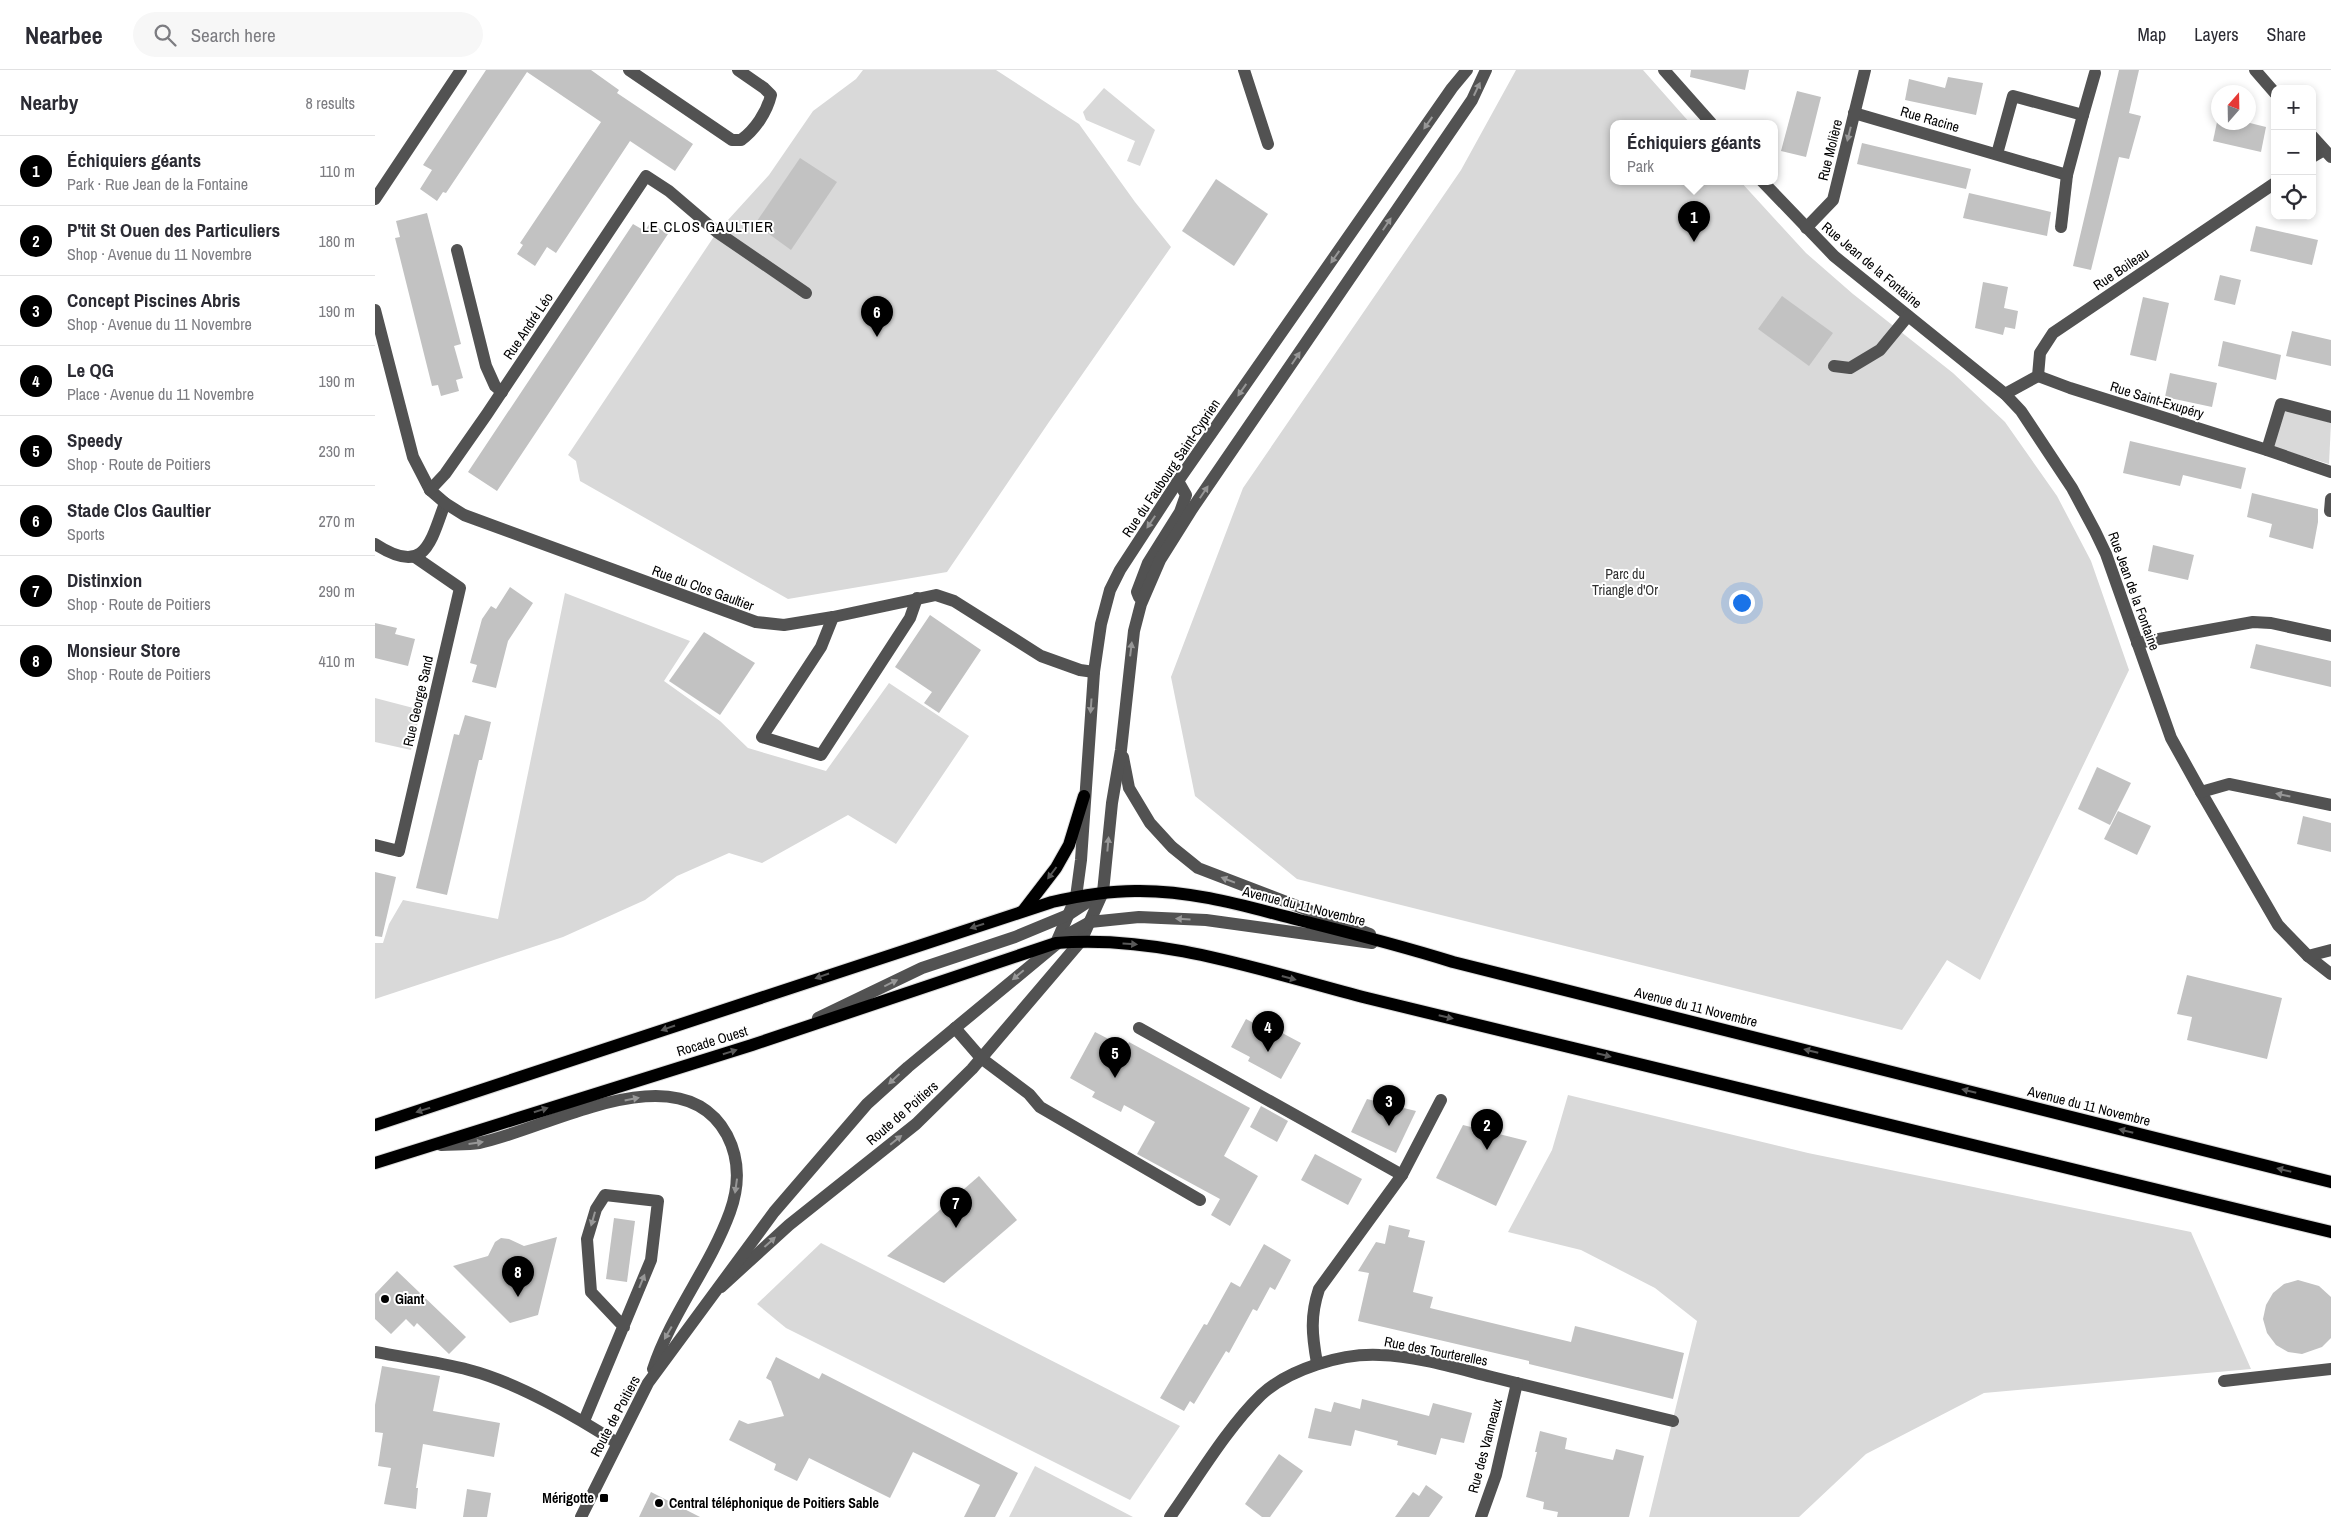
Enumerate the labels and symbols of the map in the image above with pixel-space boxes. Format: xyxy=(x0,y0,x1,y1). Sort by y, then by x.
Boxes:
one-way arrow xyxy=(1474,82,1482,96)
north arrow xyxy=(2211,85,2256,130)
street label: Rue Racine xyxy=(1898,102,1962,136)
one-way arrow xyxy=(1423,116,1433,130)
street label: Rue Molière xyxy=(1814,117,1846,183)
one-way arrow xyxy=(1845,127,1853,142)
pin: 1 xyxy=(1678,201,1710,242)
district label: LE CLOS GAULTIER xyxy=(642,216,774,237)
one-way arrow xyxy=(1382,217,1392,231)
street label: Rue Jean de la Fontaine xyxy=(1818,218,1926,312)
street label: Rue Boileau xyxy=(2090,244,2152,294)
one-way arrow xyxy=(1330,250,1340,264)
street label: Rue André Léo xyxy=(499,289,557,363)
pin: 6 xyxy=(861,296,893,337)
one-way arrow xyxy=(1291,352,1301,365)
street label: Rue Saint-Exupéry xyxy=(2108,377,2206,423)
one-way arrow xyxy=(1237,383,1247,397)
street label: Rue du Faubourg Saint-Cyprien xyxy=(1118,395,1224,541)
one-way arrow xyxy=(1199,486,1209,499)
one-way arrow xyxy=(1147,515,1156,529)
street label: Rue Jean de la Fontaine xyxy=(2104,529,2164,653)
street label: Rue du Clos Gaultier xyxy=(650,561,757,615)
park label: Parc du Triangle d'Or xyxy=(1592,565,1658,599)
your location xyxy=(1729,590,1755,616)
one-way arrow xyxy=(1127,641,1135,657)
street label: Rue George Sand xyxy=(399,654,437,748)
one-way arrow xyxy=(1087,698,1095,714)
one-way arrow xyxy=(2275,791,2291,799)
one-way arrow xyxy=(1104,835,1112,851)
one-way arrow xyxy=(1047,866,1057,880)
one-way arrow xyxy=(1220,876,1235,884)
street label: Avenue du 11 Novembre xyxy=(1240,882,1367,930)
one-way arrow xyxy=(1174,915,1190,923)
one-way arrow xyxy=(969,922,984,930)
one-way arrow xyxy=(1122,940,1138,948)
one-way arrow xyxy=(1012,969,1025,980)
one-way arrow xyxy=(815,973,830,981)
one-way arrow xyxy=(1281,974,1296,982)
one-way arrow xyxy=(884,979,899,987)
street label: Avenue du 11 Novembre xyxy=(1632,983,1759,1031)
pin: 4 xyxy=(1252,1011,1284,1052)
one-way arrow xyxy=(1439,1013,1454,1021)
street label: Rocade Ouest xyxy=(674,1022,750,1060)
one-way arrow xyxy=(661,1025,676,1032)
pin: 5 xyxy=(1099,1037,1131,1078)
one-way arrow xyxy=(722,1047,737,1055)
one-way arrow xyxy=(1803,1047,1818,1055)
one-way arrow xyxy=(1597,1051,1612,1059)
one-way arrow xyxy=(888,1073,900,1085)
street label: Route de Poitiers xyxy=(862,1077,942,1149)
street label: Avenue du 11 Novembre xyxy=(2025,1082,2152,1130)
pin: 3 xyxy=(1373,1085,1405,1126)
one-way arrow xyxy=(1961,1087,1976,1095)
one-way arrow xyxy=(625,1094,641,1102)
one-way arrow xyxy=(415,1106,430,1114)
one-way arrow xyxy=(534,1106,549,1114)
pin: 2 xyxy=(1471,1109,1503,1150)
one-way arrow xyxy=(2119,1126,2134,1134)
one-way arrow xyxy=(889,1134,902,1145)
one-way arrow xyxy=(469,1138,485,1146)
one-way arrow xyxy=(2276,1166,2291,1174)
one-way arrow xyxy=(732,1179,740,1195)
pin: 7 xyxy=(940,1187,972,1228)
one-way arrow xyxy=(588,1212,596,1227)
one-way arrow xyxy=(763,1236,775,1248)
pin: 8 xyxy=(502,1256,534,1297)
one-way arrow xyxy=(639,1274,647,1288)
place label: Giant xyxy=(395,1290,425,1308)
marker: Giant xyxy=(379,1293,391,1305)
one-way arrow xyxy=(664,1326,672,1340)
street label: Rue des Tourterelles xyxy=(1383,1332,1490,1370)
street label: Route de Poitiers xyxy=(586,1372,644,1460)
street label: Rue des Vanneaux xyxy=(1464,1397,1506,1495)
place label: Mérigotte xyxy=(542,1489,594,1507)
marker: Mérigotte xyxy=(598,1492,610,1504)
place label: Central téléphonique de Poitiers Sable xyxy=(669,1494,879,1512)
marker: Central téléphonique de Poitiers Sable xyxy=(653,1497,665,1509)

